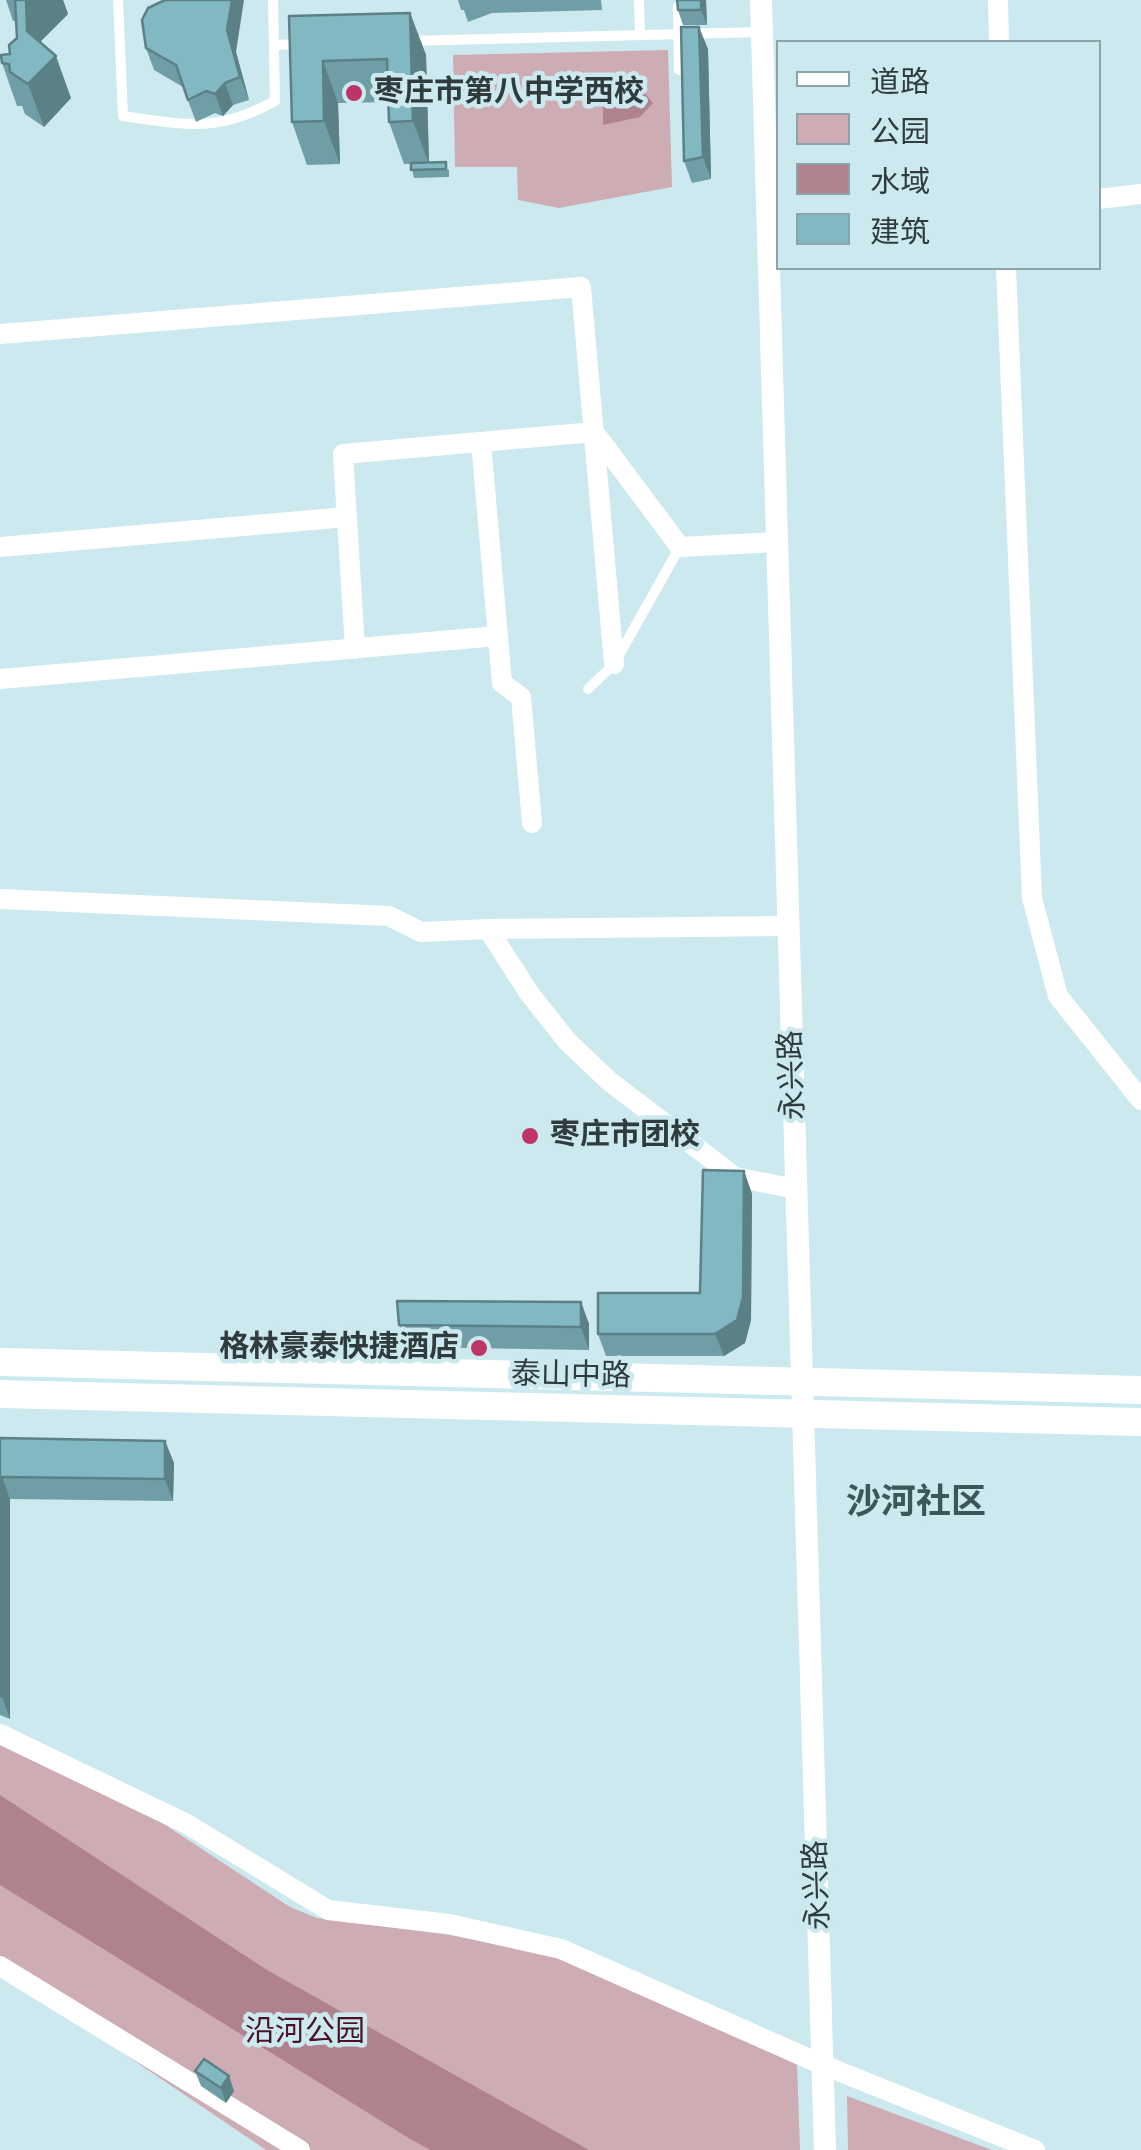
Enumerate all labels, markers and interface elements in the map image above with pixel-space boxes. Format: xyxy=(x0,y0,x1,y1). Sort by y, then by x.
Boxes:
legend xyxy=(776,40,1101,270)
text: 道路 xyxy=(870,65,930,98)
place label: 枣庄市第八中学西校 xyxy=(374,75,644,111)
marker: 枣庄市第八中学西校 xyxy=(343,82,365,104)
text: 公园 xyxy=(870,115,930,148)
text: 水域 xyxy=(870,165,930,198)
text: 建筑 xyxy=(870,215,930,248)
street label: 永兴路 xyxy=(773,1029,813,1121)
place label: 枣庄市团校 xyxy=(550,1118,700,1154)
marker: 枣庄市团校 xyxy=(519,1125,541,1147)
place label: 格林豪泰快捷酒店 xyxy=(219,1330,459,1366)
marker: 格林豪泰快捷酒店 xyxy=(468,1337,490,1359)
street label: 泰山中路 xyxy=(511,1357,631,1395)
district label: 沙河社区 xyxy=(846,1482,986,1524)
street label: 永兴路 xyxy=(798,1839,838,1931)
park label: 沿河公园 xyxy=(245,2015,365,2051)

